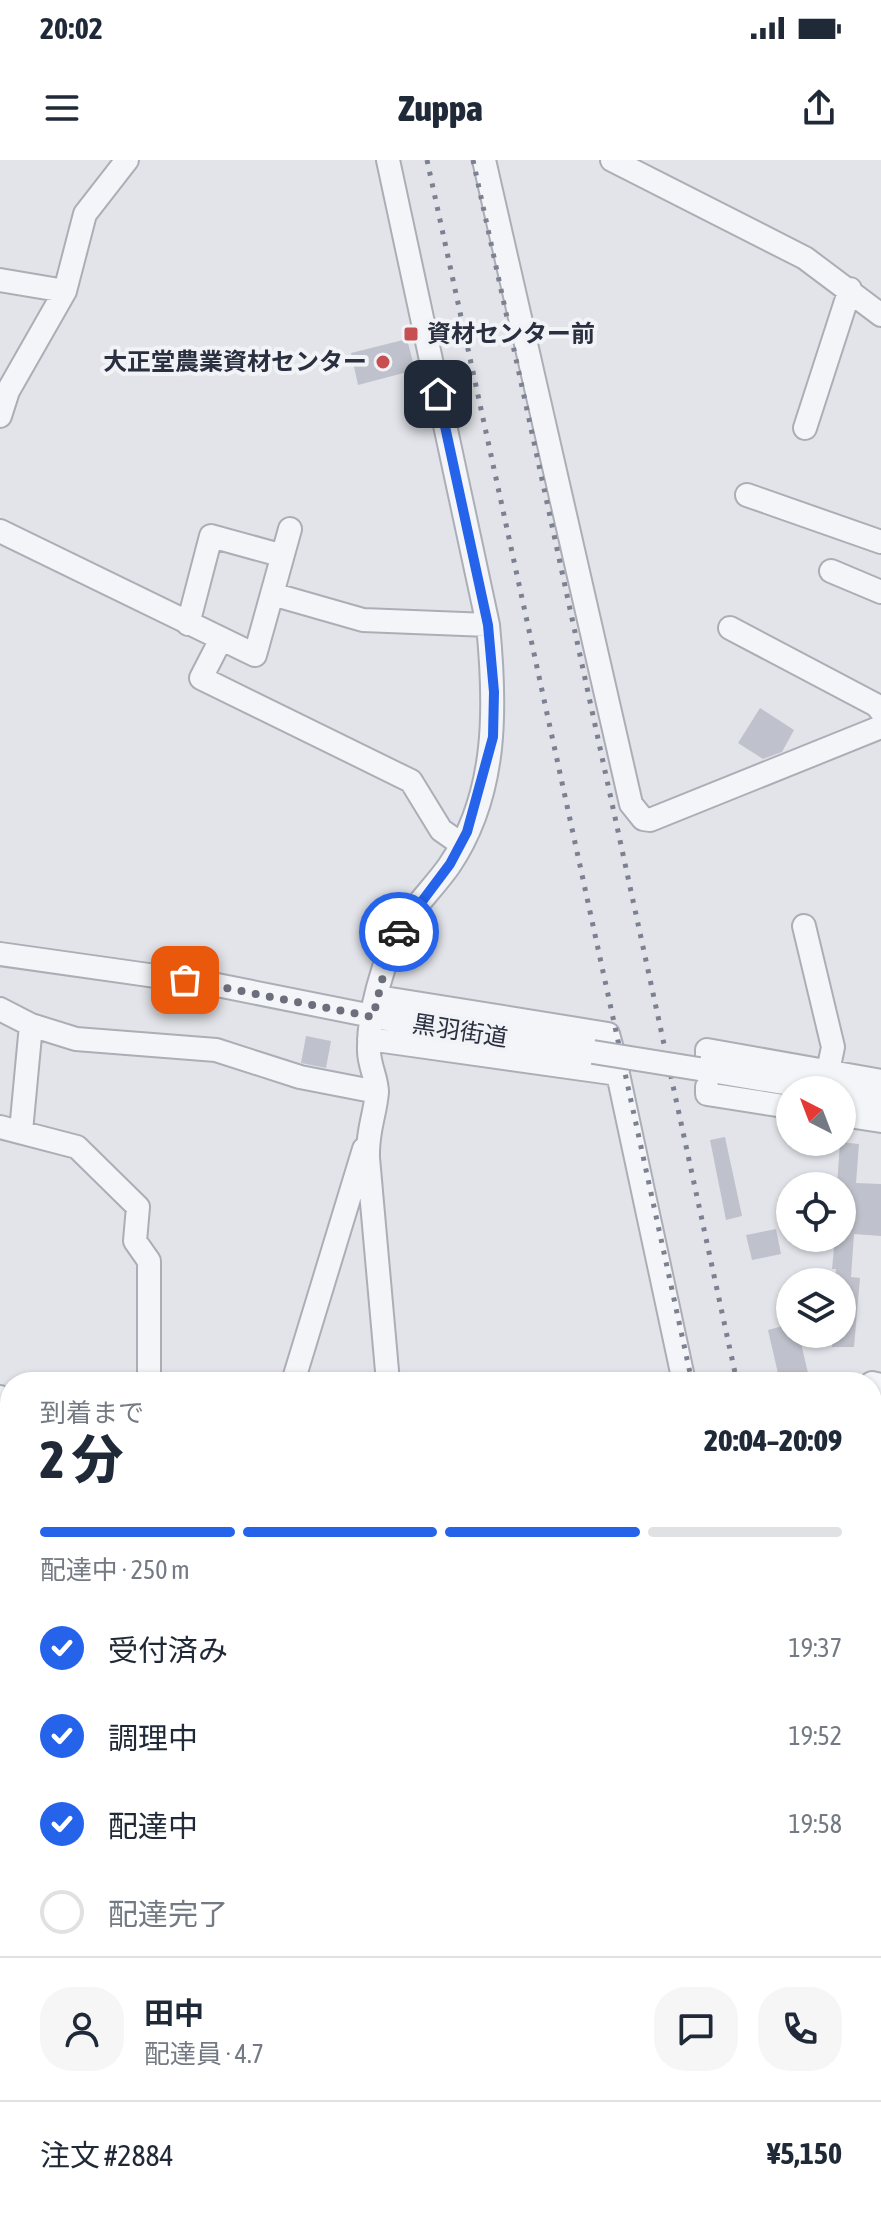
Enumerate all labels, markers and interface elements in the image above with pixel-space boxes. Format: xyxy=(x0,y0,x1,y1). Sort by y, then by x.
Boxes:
text: 20:02 xyxy=(40,11,103,45)
icon: menu xyxy=(40,86,84,130)
icon: share xyxy=(797,86,841,130)
text: Zuppa xyxy=(398,87,483,129)
place label: 資材センター前 xyxy=(427,320,595,347)
marker: 資材センター前 xyxy=(402,325,420,343)
place label: 大正堂農業資材センター xyxy=(103,348,367,375)
marker: 大正堂農業資材センター xyxy=(374,353,392,371)
pin xyxy=(404,360,472,428)
icon: home xyxy=(416,372,460,416)
courier xyxy=(359,892,439,972)
icon: car xyxy=(377,910,421,954)
pin xyxy=(151,946,219,1014)
icon: bag xyxy=(163,958,207,1002)
street label: 黒羽街道 xyxy=(411,1010,510,1051)
north arrow xyxy=(776,1076,856,1156)
map controls xyxy=(776,1076,856,1348)
button: locate xyxy=(776,1172,856,1252)
button: layers xyxy=(776,1268,856,1348)
text: 到着まで xyxy=(40,1398,144,1428)
text: 20:04–20:09 xyxy=(704,1423,842,1457)
text: 2 分 xyxy=(40,1429,124,1489)
text: 配達中 · 250 m xyxy=(40,1555,190,1585)
icon: check xyxy=(40,1626,84,1670)
text: 受付済み xyxy=(108,1633,228,1667)
text: 19:37 xyxy=(788,1633,842,1663)
icon: check xyxy=(40,1714,84,1758)
text: 調理中 xyxy=(108,1721,198,1755)
text: 19:52 xyxy=(788,1721,842,1751)
icon: check xyxy=(40,1802,84,1846)
text: 配達中 xyxy=(108,1809,198,1843)
text: 19:58 xyxy=(788,1809,842,1839)
text: 配達完了 xyxy=(108,1897,228,1931)
button: person xyxy=(40,1987,124,2071)
button: chat xyxy=(654,1987,738,2071)
button: phone xyxy=(758,1987,842,2071)
text: 田中 xyxy=(144,1996,204,2030)
text: 配達員 · 4.7 xyxy=(144,2039,264,2069)
text: ¥5,150 xyxy=(767,2136,842,2170)
text: 注文 #2884 xyxy=(40,2138,174,2172)

